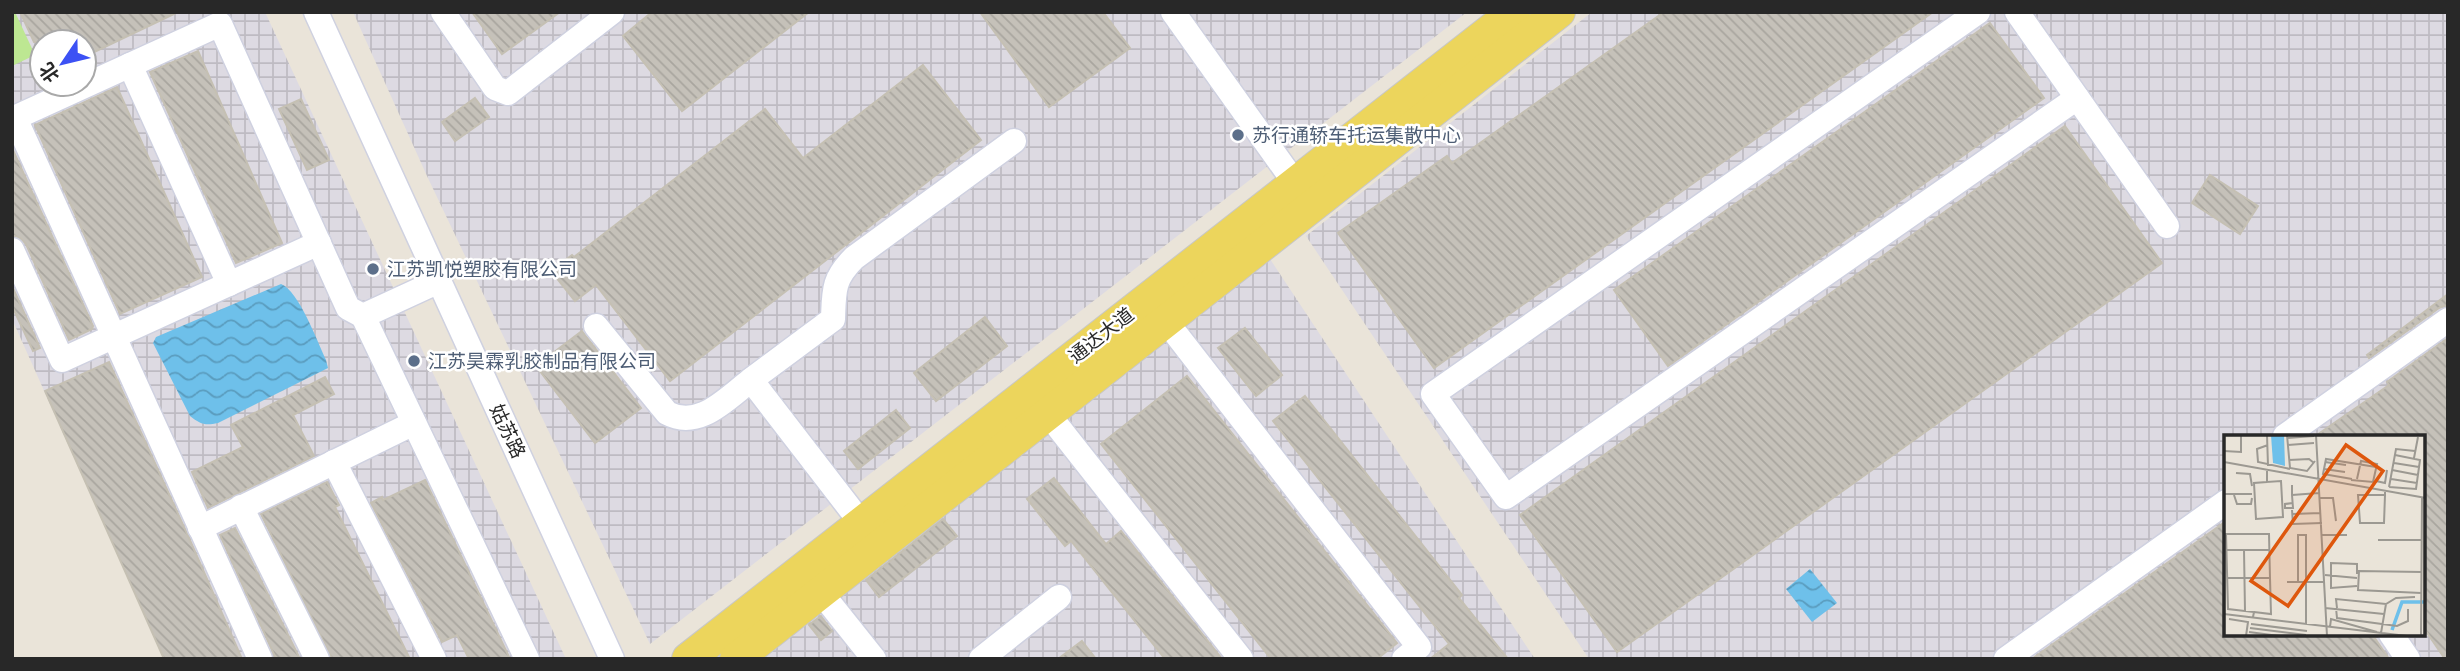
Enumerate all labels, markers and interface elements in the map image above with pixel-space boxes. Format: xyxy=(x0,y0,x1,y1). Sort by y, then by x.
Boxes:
north arrow xyxy=(28,28,98,98)
text: 北 xyxy=(33,58,65,88)
place label: 苏行通轿车托运集散中心 xyxy=(1252,122,1461,148)
marker: 苏行通轿车托运集散中心 xyxy=(1230,127,1246,143)
place label: 江苏凯悦塑胶有限公司 xyxy=(387,256,577,282)
marker: 江苏凯悦塑胶有限公司 xyxy=(365,261,381,277)
street label: 通达大道 xyxy=(1063,301,1139,369)
place label: 江苏昊霖乳胶制品有限公司 xyxy=(428,348,656,374)
marker: 江苏昊霖乳胶制品有限公司 xyxy=(406,353,422,369)
street label: 姑苏路 xyxy=(484,400,532,462)
inset map xyxy=(2224,435,2425,636)

